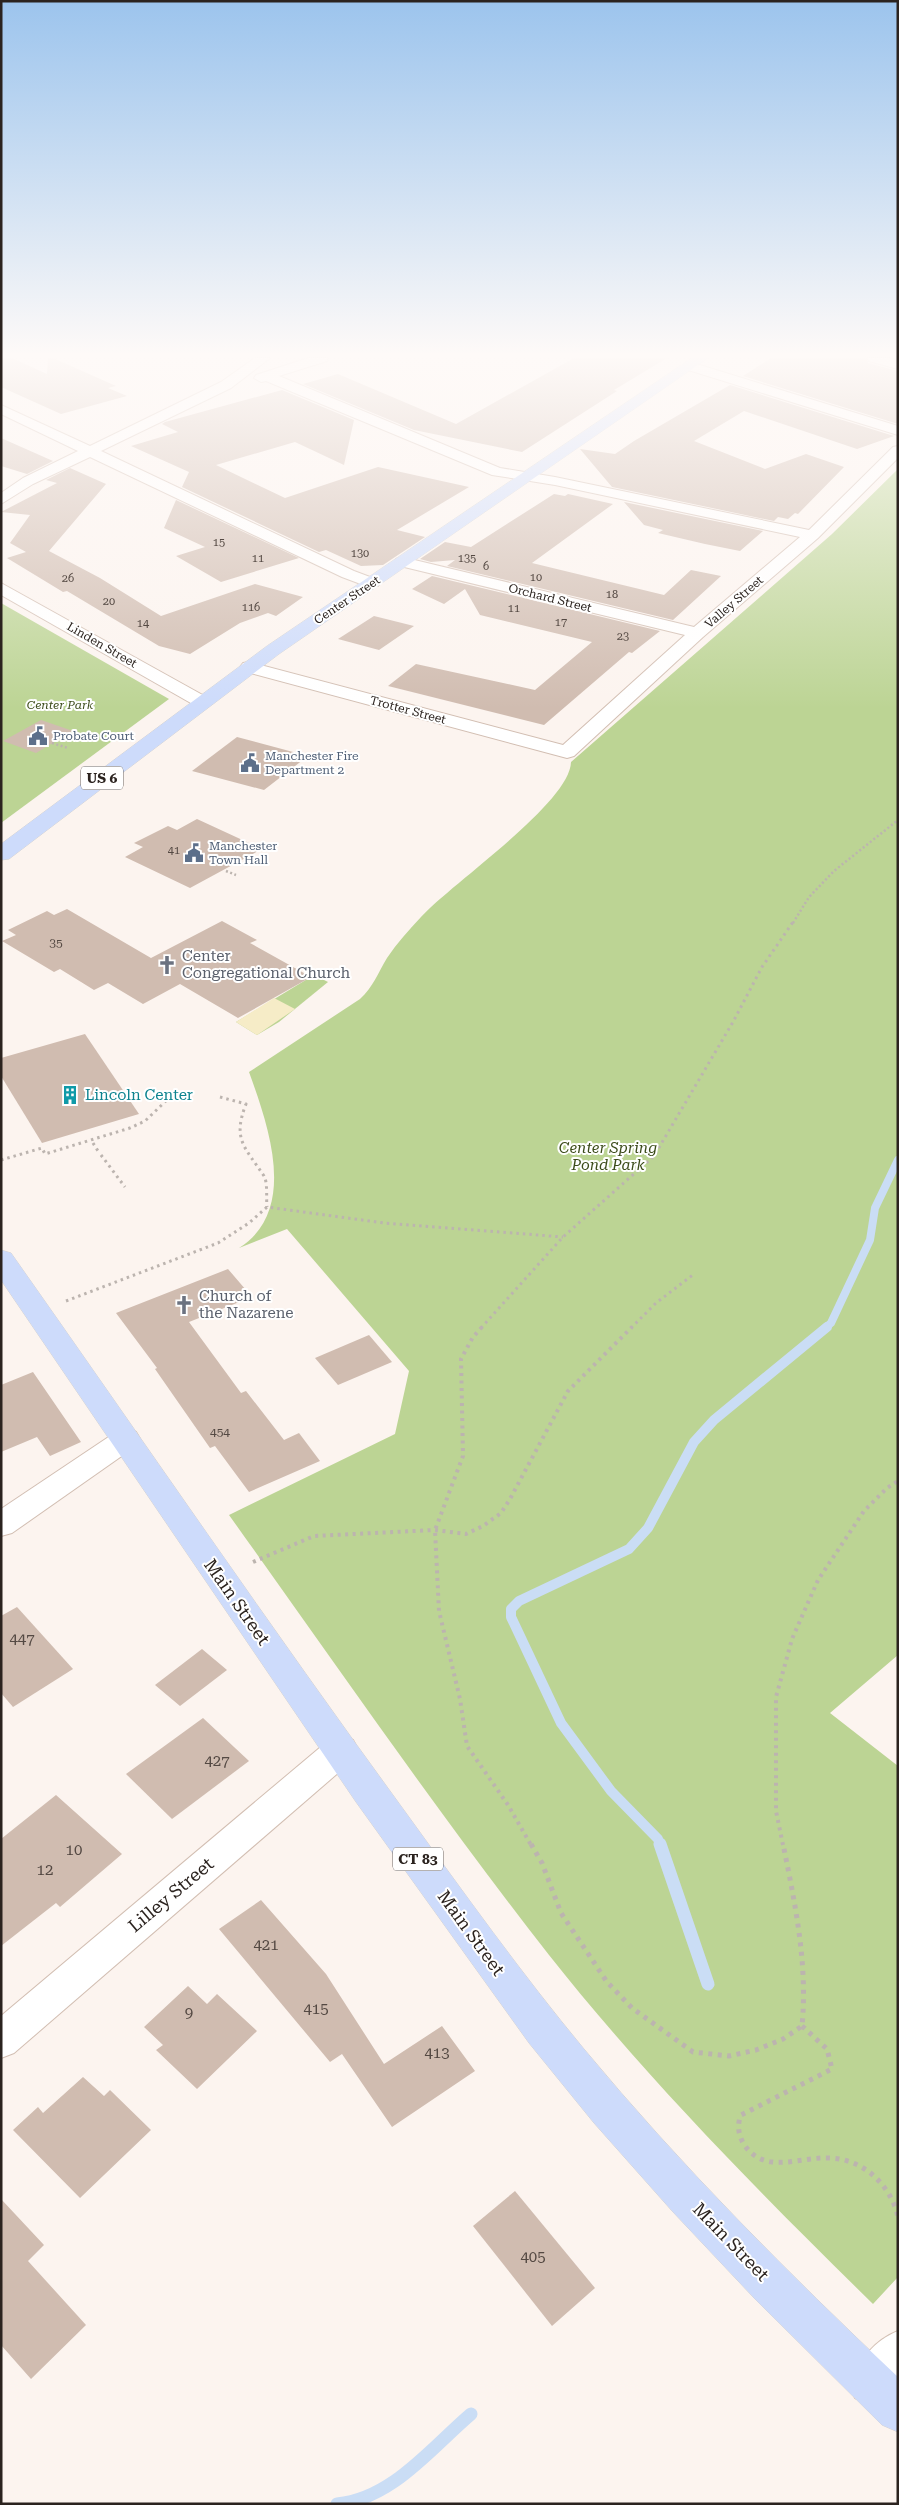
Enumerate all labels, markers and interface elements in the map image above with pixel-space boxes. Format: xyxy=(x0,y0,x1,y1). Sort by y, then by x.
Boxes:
house number: 15 xyxy=(213,536,225,549)
house number: 130 xyxy=(351,547,369,560)
house number: 11 xyxy=(252,552,264,565)
house number: 135 xyxy=(458,552,476,565)
house number: 6 xyxy=(483,560,489,573)
house number: 10 xyxy=(530,571,542,584)
house number: 26 xyxy=(62,572,74,585)
street label: Center Street xyxy=(311,573,383,627)
street label: Valley Street xyxy=(702,573,766,631)
street label: Orchard Street xyxy=(507,581,594,615)
house number: 18 xyxy=(606,588,618,601)
house number: 20 xyxy=(103,595,115,608)
house number: 116 xyxy=(242,601,260,614)
house number: 11 xyxy=(508,602,520,615)
house number: 17 xyxy=(555,616,567,629)
house number: 14 xyxy=(137,617,150,630)
street label: Linden Street xyxy=(65,619,140,671)
house number: 23 xyxy=(617,630,629,643)
street label: Trotter Street xyxy=(369,693,448,727)
park label: Center Park xyxy=(27,698,94,712)
public building icon: Probate Court xyxy=(27,725,49,747)
place label: Probate Court xyxy=(53,729,135,743)
place label: Manchester Fire Department 2 xyxy=(265,749,359,777)
public building icon: Manchester Fire Department 2 xyxy=(239,752,261,774)
road number: US 6 xyxy=(81,766,123,790)
place label: Manchester Town Hall xyxy=(209,839,277,867)
public building icon: Manchester Town Hall xyxy=(183,842,205,864)
house number: 41 xyxy=(168,844,180,857)
house number: 35 xyxy=(49,936,63,950)
place label: Center Congregational Church xyxy=(182,947,351,982)
church icon: Center Congregational Church xyxy=(156,954,178,976)
building icon: Lincoln Center xyxy=(59,1084,81,1106)
place label: Lincoln Center xyxy=(85,1086,193,1104)
park label: Center Spring Pond Park xyxy=(559,1139,657,1174)
place label: Church of the Nazarene xyxy=(199,1287,294,1322)
church icon: Church of the Nazarene xyxy=(173,1294,195,1316)
house number: 454 xyxy=(210,1425,230,1439)
street label: Main Street xyxy=(200,1555,275,1649)
house number: 447 xyxy=(9,1630,35,1648)
house number: 427 xyxy=(204,1752,230,1770)
house number: 10 xyxy=(66,1841,82,1859)
road number: CT 83 xyxy=(393,1848,443,1870)
street label: Lilley Street xyxy=(124,1853,218,1936)
house number: 12 xyxy=(37,1861,53,1879)
street label: Main Street xyxy=(433,1886,510,1980)
house number: 421 xyxy=(253,1936,279,1954)
house number: 415 xyxy=(303,2000,329,2018)
house number: 9 xyxy=(185,2004,193,2022)
house number: 413 xyxy=(424,2044,450,2062)
street label: Main Street xyxy=(689,2198,774,2285)
house number: 405 xyxy=(520,2248,546,2266)

